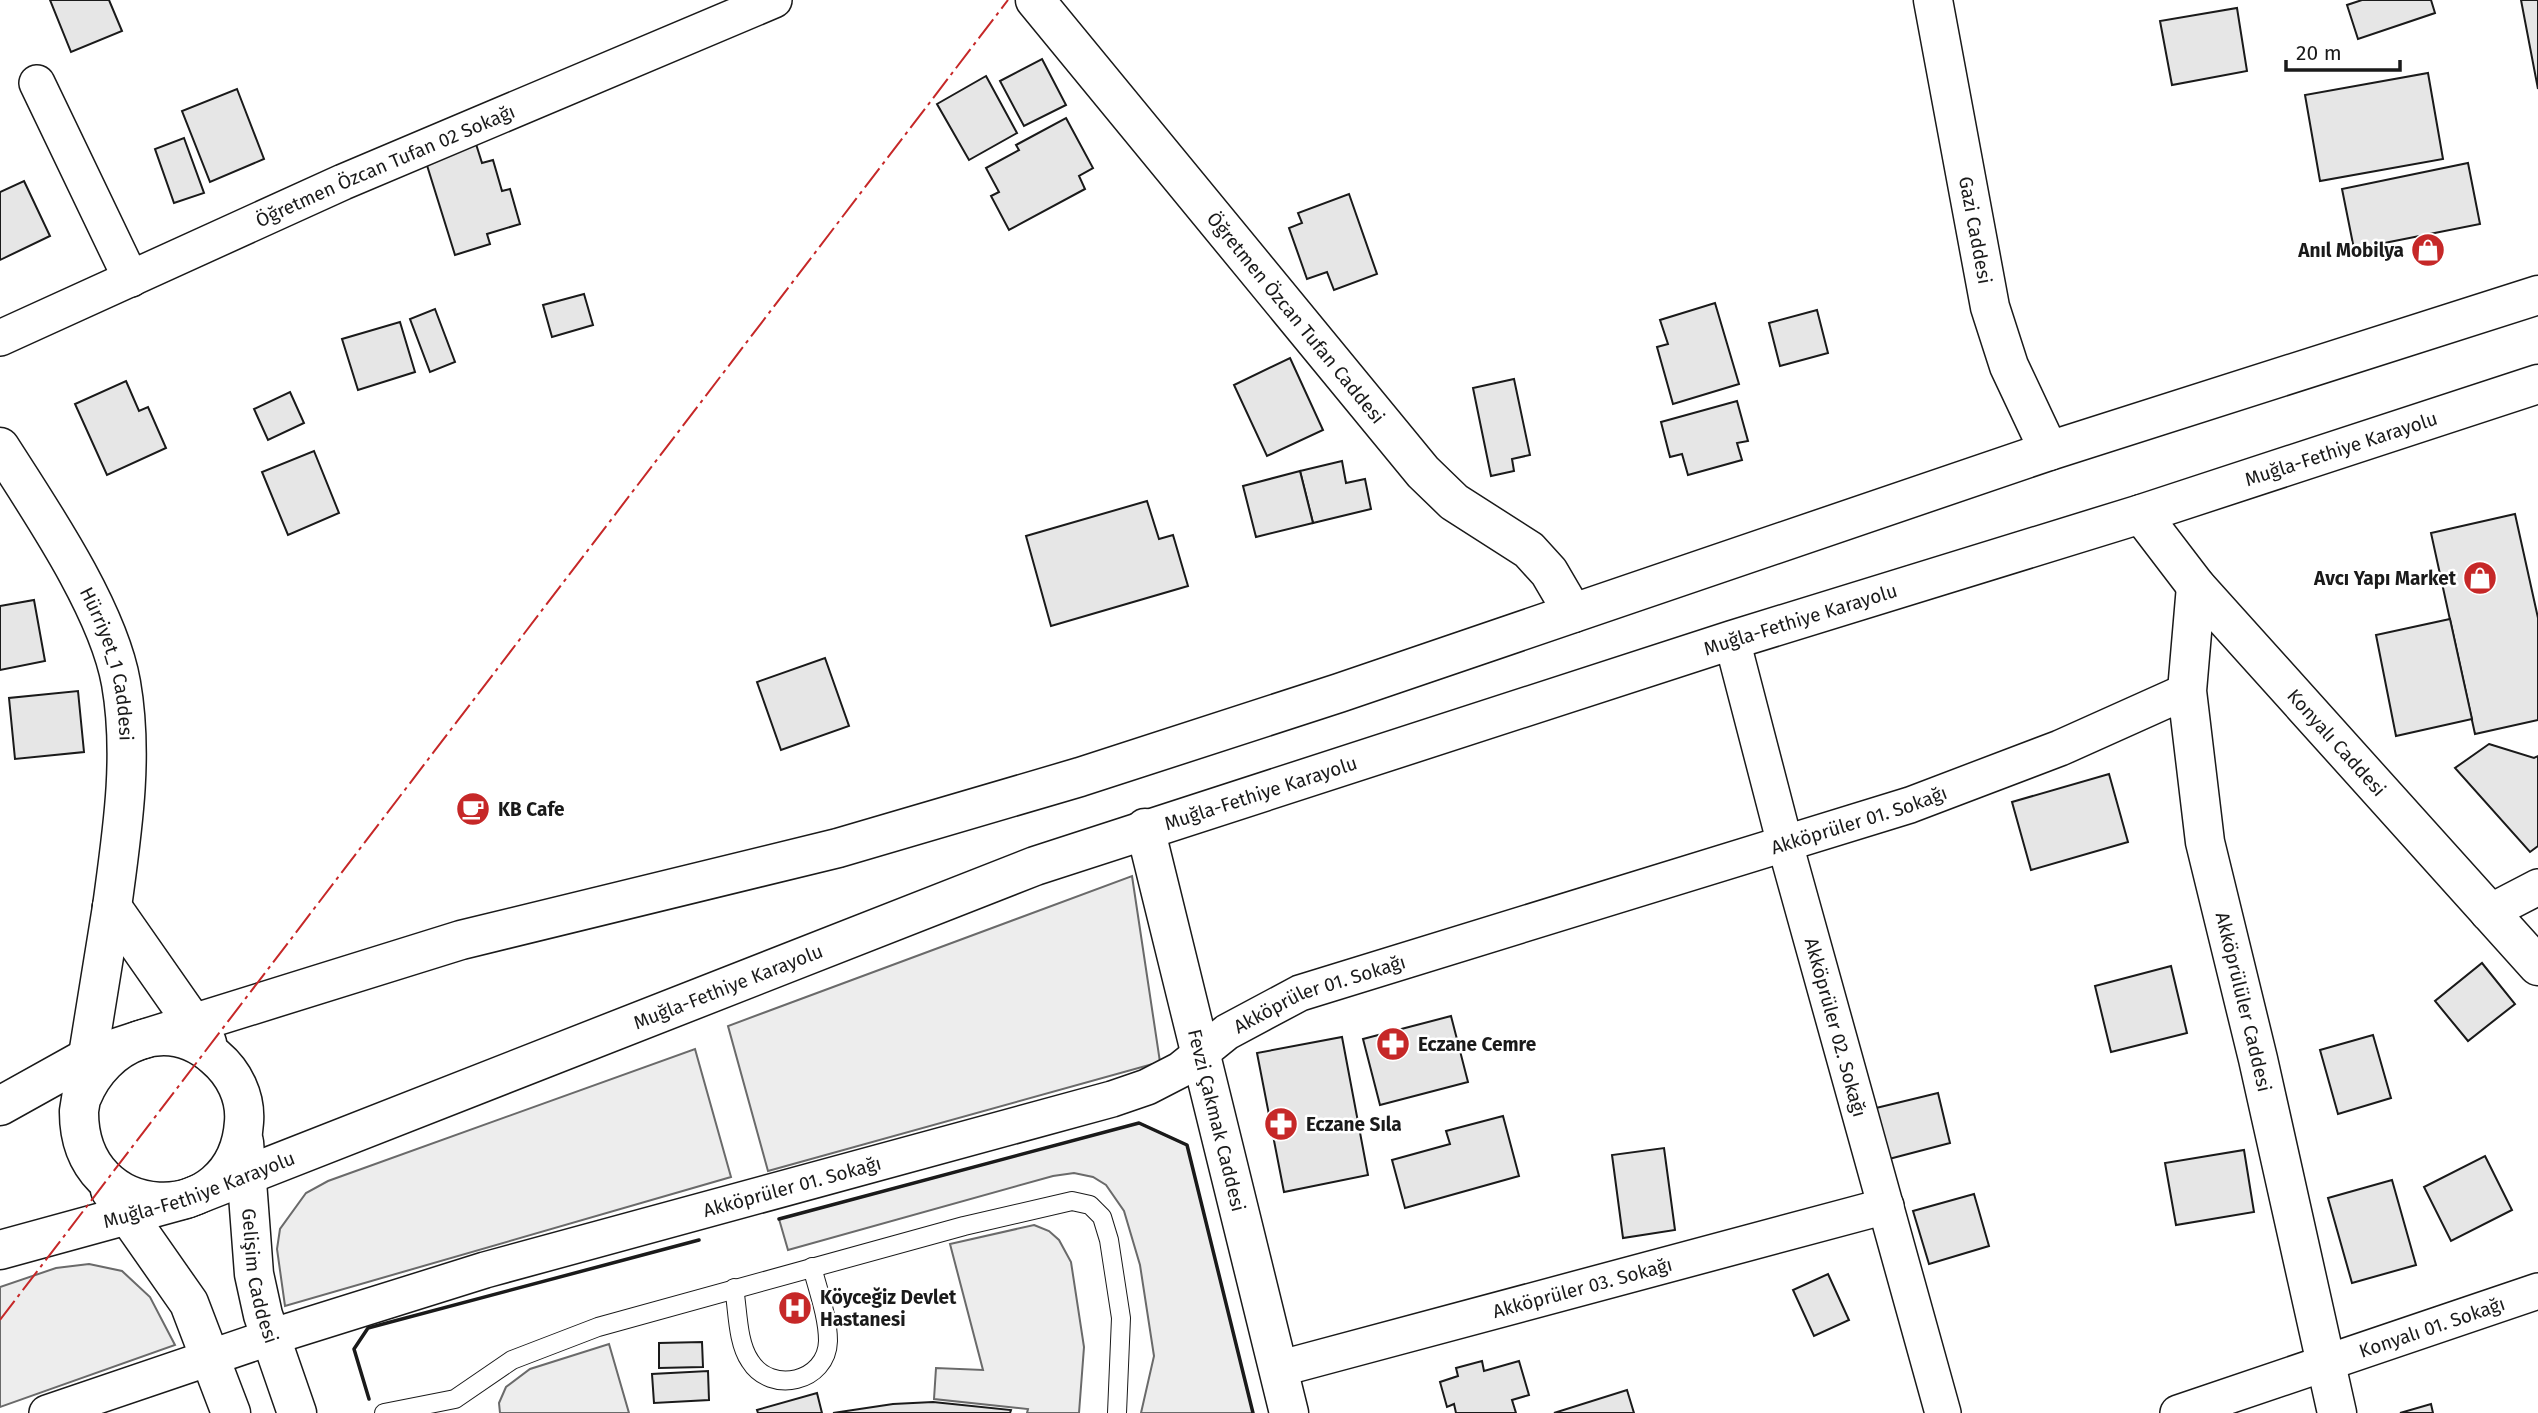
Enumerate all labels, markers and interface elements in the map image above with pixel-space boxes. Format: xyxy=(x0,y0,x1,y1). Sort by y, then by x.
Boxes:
scale bar xyxy=(2286,28,2400,72)
text: 20 m xyxy=(2296,40,2342,66)
street label: Öğretmen Özcan Tufan 02 Sokağı xyxy=(252,100,518,232)
street label: Gazi Caddesi xyxy=(1954,174,1996,286)
street label: Öğretmen Özcan Tufan Caddesi xyxy=(1202,207,1389,428)
shop icon: Anıl Mobilya xyxy=(2409,231,2447,269)
place label: Anıl Mobilya xyxy=(2297,239,2404,262)
street label: Muğla-Fethiye Karayolu xyxy=(2242,407,2440,491)
shop icon: Avcı Yapı Market xyxy=(2461,559,2499,597)
place label: Avcı Yapı Market xyxy=(2313,567,2457,590)
street label: Muğla-Fethiye Karayolu xyxy=(1701,579,1900,660)
street label: Hürriyet_1 Caddesi xyxy=(75,583,138,741)
street label: Konyalı Caddesi xyxy=(2282,684,2391,801)
street label: Muğla-Fethiye Karayolu xyxy=(1161,751,1360,835)
street label: Akköprüler 01. Sokağı xyxy=(1768,781,1950,859)
cafe icon: KB Cafe xyxy=(454,790,492,828)
place label: KB Cafe xyxy=(498,798,564,821)
street label: Akköprülüler Caddesi xyxy=(2211,910,2276,1094)
street label: Akköprüler 02. Sokağı xyxy=(1800,935,1871,1120)
street label: Muğla-Fethiye Karayolu xyxy=(630,939,826,1034)
street label: Akköprüler 01. Sokağı xyxy=(1230,950,1408,1038)
pharmacy icon: Eczane Cemre xyxy=(1374,1025,1412,1063)
street label: Fevzi Çakmak Caddesi xyxy=(1183,1027,1250,1214)
place label: Eczane Cemre xyxy=(1418,1033,1536,1056)
pharmacy icon: Eczane Sıla xyxy=(1262,1105,1300,1143)
place label: Eczane Sıla xyxy=(1306,1113,1402,1136)
street label: Muğla-Fethiye Karayolu xyxy=(101,1146,298,1233)
street label: Akköprüler 01. Sokağı xyxy=(701,1152,884,1222)
street label: Gelişim Caddesi xyxy=(237,1207,283,1346)
street label: Akköprüler 03. Sokağı xyxy=(1490,1253,1675,1323)
place label: Köyceğiz Devlet Hastanesi xyxy=(820,1286,957,1331)
hospital icon: Köyceğiz Devlet Hastanesi xyxy=(776,1289,814,1327)
street label: Konyalı 01. Sokağı xyxy=(2356,1292,2508,1363)

